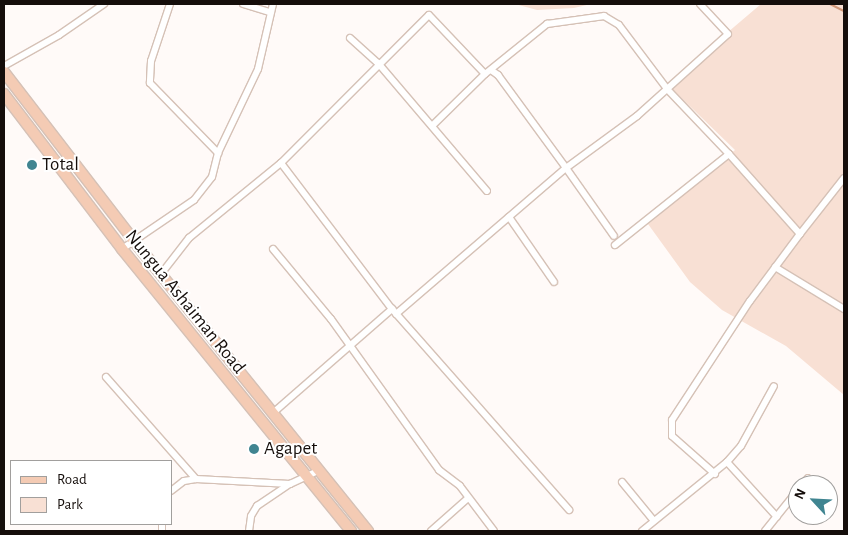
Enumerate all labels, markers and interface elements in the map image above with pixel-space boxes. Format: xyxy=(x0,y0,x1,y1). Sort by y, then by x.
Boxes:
place label: Total xyxy=(42,154,79,176)
marker: Total xyxy=(26,159,38,171)
street label: Nungua Ashaiman Road xyxy=(120,225,250,379)
place label: Agapet xyxy=(264,438,317,460)
marker: Agapet xyxy=(248,443,260,455)
legend xyxy=(10,460,172,525)
text: Road xyxy=(57,472,87,487)
north arrow xyxy=(788,475,838,525)
text: N xyxy=(792,487,809,501)
text: Park xyxy=(57,497,83,512)

